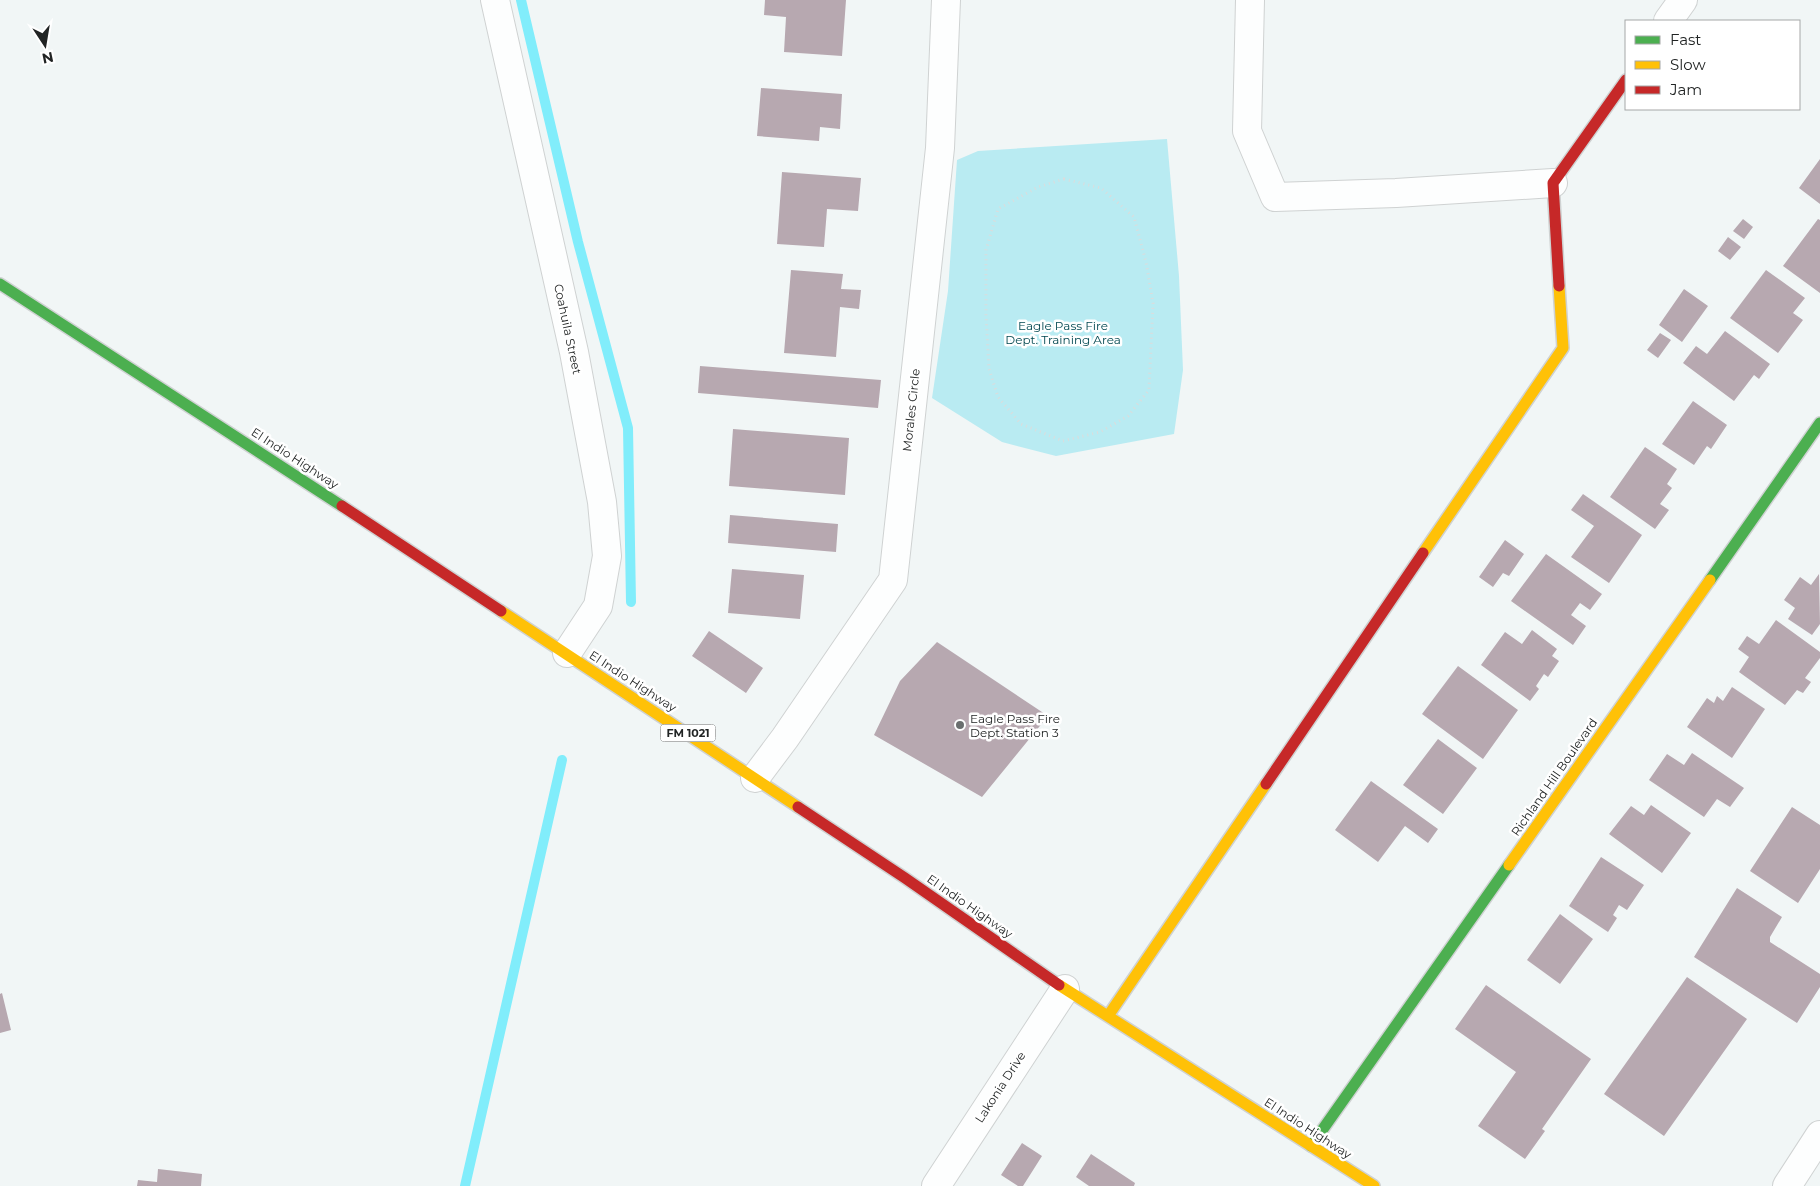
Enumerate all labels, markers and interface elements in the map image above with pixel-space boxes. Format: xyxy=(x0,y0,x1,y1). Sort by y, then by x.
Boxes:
north arrow xyxy=(20,20,70,70)
legend xyxy=(1625,20,1800,110)
text: Fast xyxy=(1670,30,1701,49)
text: N xyxy=(40,48,55,68)
text: Slow xyxy=(1670,55,1706,74)
text: Jam xyxy=(1669,80,1702,99)
street label: Coahuila Street xyxy=(551,282,585,376)
park label: Eagle Pass Fire Dept. Training Area xyxy=(1005,318,1121,347)
street label: Morales Circle xyxy=(899,368,923,452)
street label: El Indio Highway xyxy=(249,424,342,492)
street label: El Indio Highway xyxy=(587,647,680,715)
place label: Eagle Pass Fire Dept. Station 3 xyxy=(970,711,1060,740)
street label: Richland Hill Boulevard xyxy=(1508,715,1600,839)
marker: Eagle Pass Fire Dept. Station 3 xyxy=(954,719,966,731)
road number: FM 1021 xyxy=(660,724,716,741)
street label: El Indio Highway xyxy=(924,871,1016,941)
street label: Lakonia Drive xyxy=(971,1049,1029,1125)
street label: El Indio Highway xyxy=(1262,1094,1355,1162)

